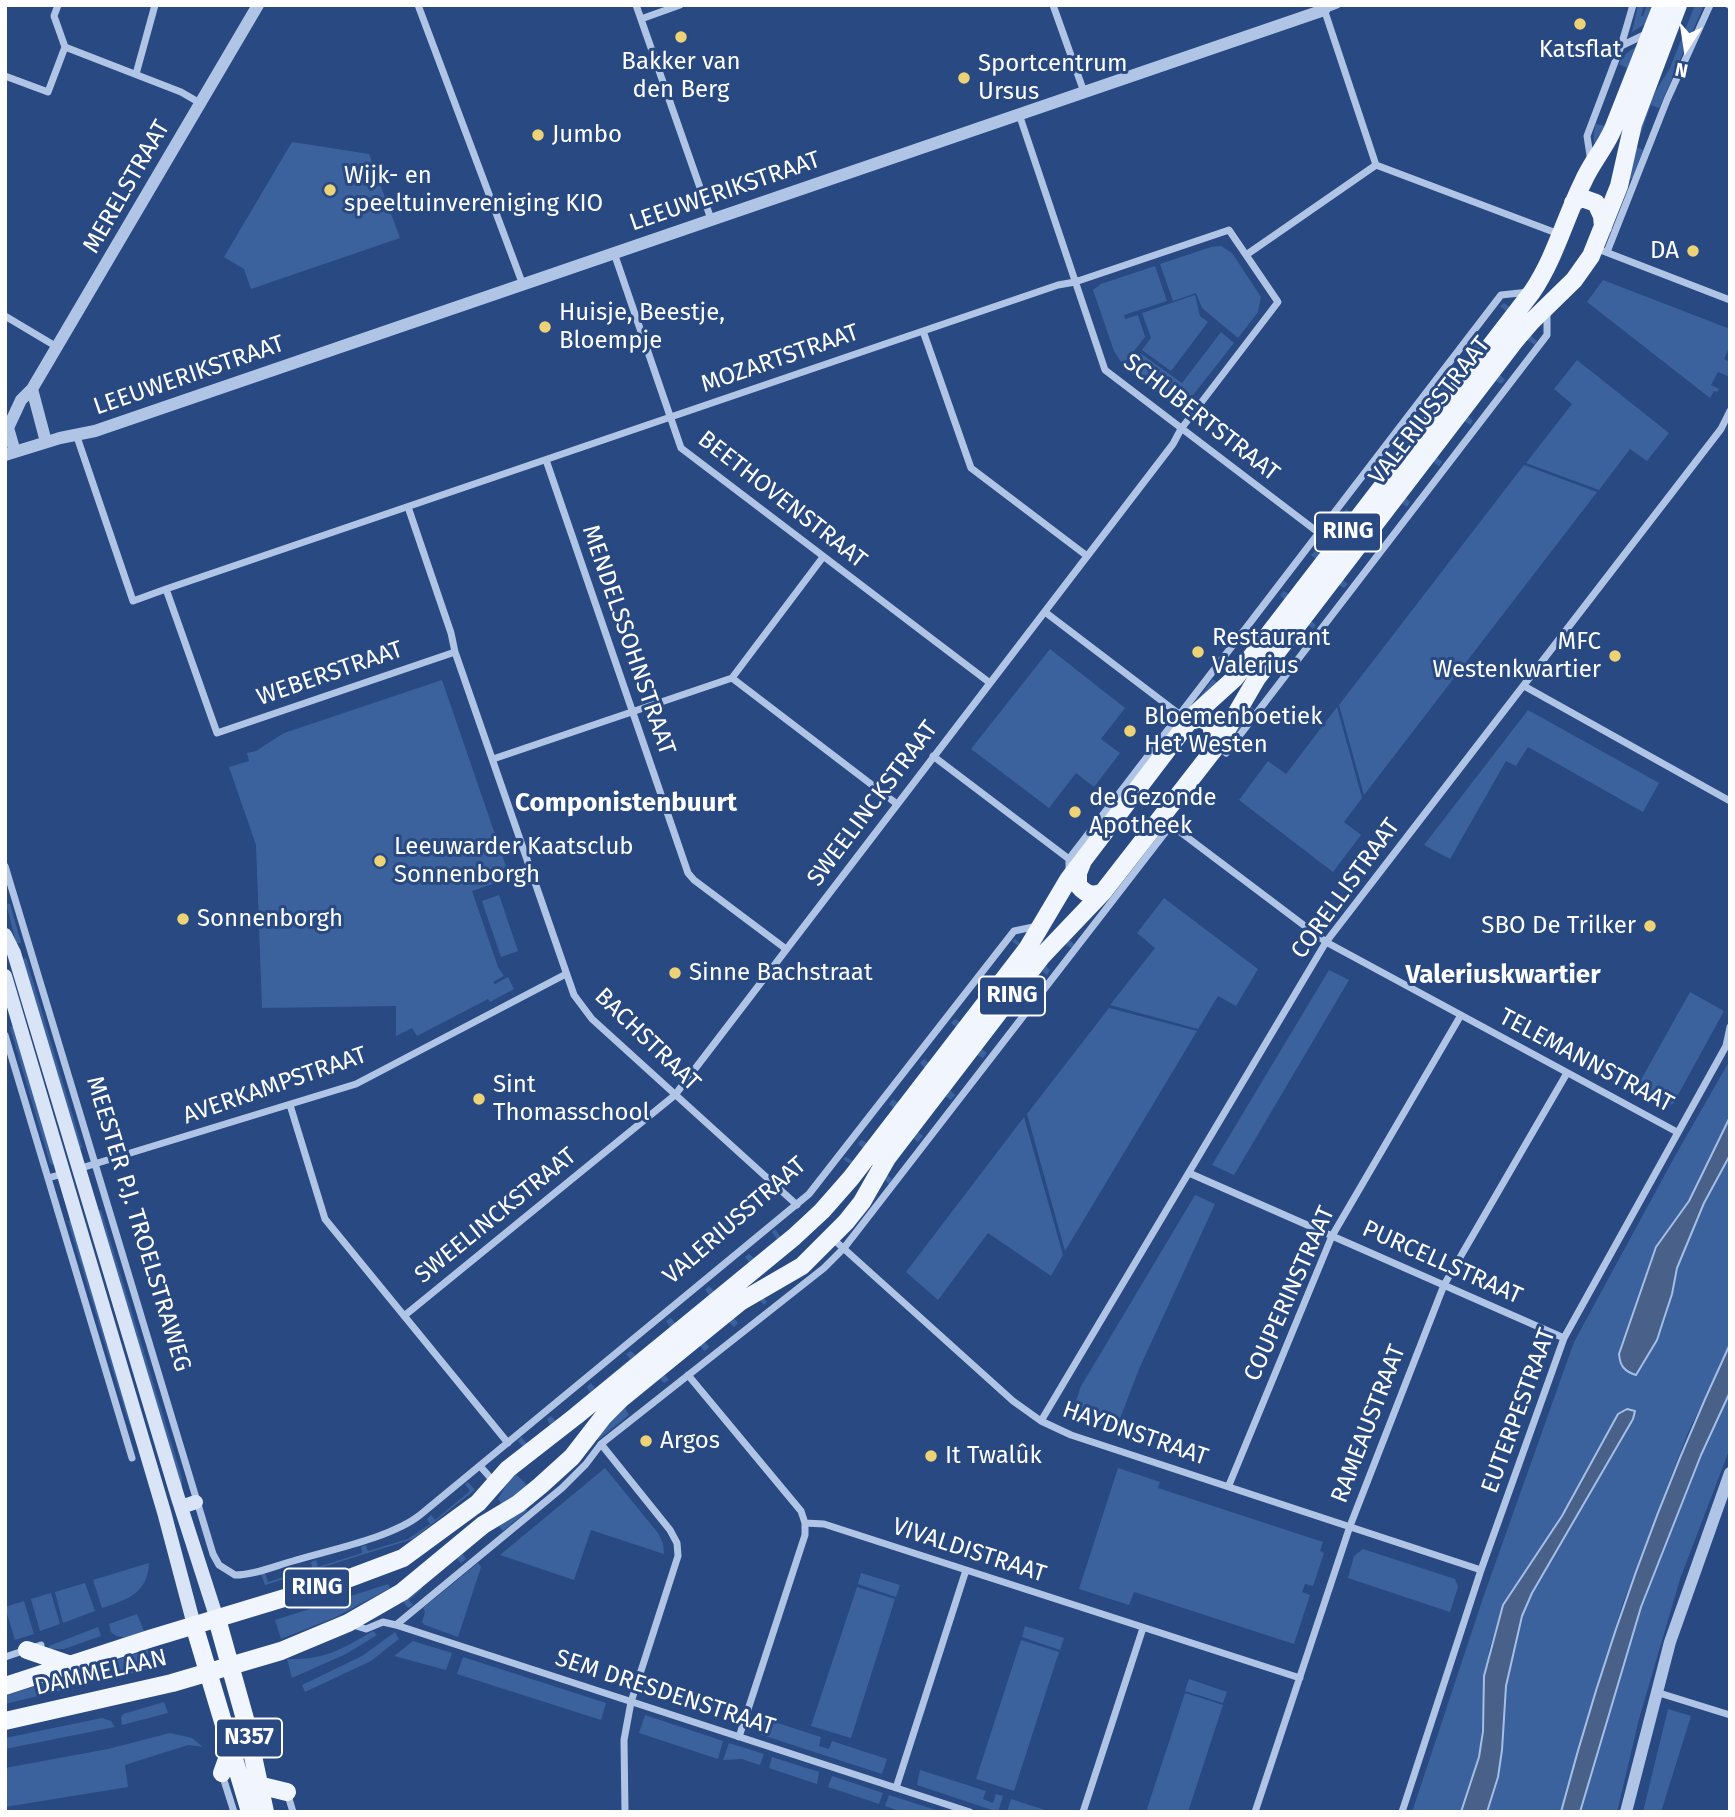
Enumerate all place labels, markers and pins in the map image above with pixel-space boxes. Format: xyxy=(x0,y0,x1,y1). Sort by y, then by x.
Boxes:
marker: Katsflat xyxy=(1572,16,1588,32)
marker: Bakker van den Berg xyxy=(673,29,689,45)
place label: Katsflat xyxy=(1539,36,1621,64)
place label: Bakker van den Berg xyxy=(621,48,741,104)
place label: Sportcentrum Ursus xyxy=(978,50,1128,106)
marker: Sportcentrum Ursus xyxy=(956,70,972,86)
place label: Jumbo xyxy=(552,121,622,149)
marker: Jumbo xyxy=(530,127,546,143)
place label: Wijk- en speeltuinvereniging KIO xyxy=(344,162,603,218)
marker: Wijk- en speeltuinvereniging KIO xyxy=(322,182,338,198)
place label: DA xyxy=(1650,237,1679,265)
marker: DA xyxy=(1685,243,1701,259)
place label: Huisje, Beestje, Bloempje xyxy=(559,299,725,355)
marker: Huisje, Beestje, Bloempje xyxy=(537,319,553,335)
place label: Restaurant Valerius xyxy=(1212,624,1330,680)
place label: MFC Westenkwartier xyxy=(1432,628,1601,684)
marker: Restaurant Valerius xyxy=(1190,644,1206,660)
marker: MFC Westenkwartier xyxy=(1607,648,1623,664)
place label: Bloemenboetiek Het Westen xyxy=(1144,703,1322,759)
marker: Bloemenboetiek Het Westen xyxy=(1122,723,1138,739)
place label: de Gezonde Apotheek xyxy=(1089,784,1217,840)
marker: de Gezonde Apotheek xyxy=(1067,804,1083,820)
place label: Leeuwarder Kaatsclub Sonnenborgh xyxy=(394,833,634,889)
marker: Leeuwarder Kaatsclub Sonnenborgh xyxy=(372,853,388,869)
place label: Sonnenborgh xyxy=(197,905,343,933)
marker: Sonnenborgh xyxy=(175,911,191,927)
place label: SBO De Trilker xyxy=(1481,912,1636,940)
marker: SBO De Trilker xyxy=(1642,918,1658,934)
place label: Sinne Bachstraat xyxy=(689,959,873,987)
marker: Sinne Bachstraat xyxy=(667,965,683,981)
place label: Sint Thomasschool xyxy=(493,1071,650,1127)
marker: Sint Thomasschool xyxy=(471,1091,487,1107)
place label: Argos xyxy=(660,1427,720,1455)
marker: Argos xyxy=(638,1433,654,1449)
place label: It Twalûk xyxy=(945,1442,1042,1470)
marker: It Twalûk xyxy=(923,1448,939,1464)

